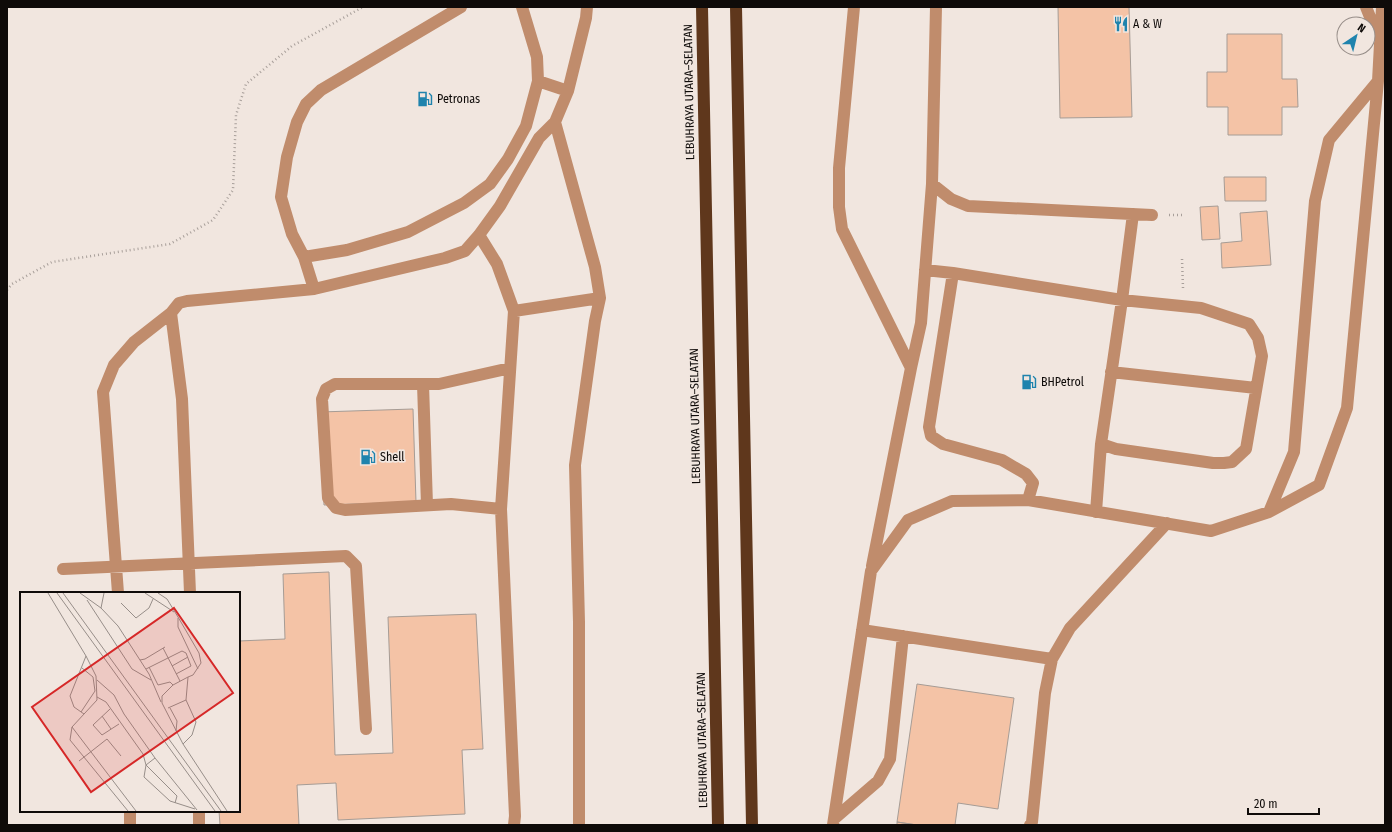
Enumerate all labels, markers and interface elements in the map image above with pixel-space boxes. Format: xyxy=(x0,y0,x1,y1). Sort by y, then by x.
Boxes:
restaurant icon: A & W xyxy=(1112,15,1130,33)
north arrow xyxy=(1336,16,1376,56)
place label: A & W xyxy=(1133,17,1162,31)
text: N xyxy=(1355,21,1368,35)
street label: LEBUHRAYA UTARA–SELATAN xyxy=(681,24,697,160)
fuel station icon: Petronas xyxy=(416,90,434,108)
place label: Petronas xyxy=(437,92,480,106)
street label: LEBUHRAYA UTARA–SELATAN xyxy=(687,348,703,484)
fuel station icon: BHPetrol xyxy=(1020,373,1038,391)
place label: BHPetrol xyxy=(1041,375,1084,389)
fuel station icon: Shell xyxy=(359,448,377,466)
place label: Shell xyxy=(380,450,405,464)
inset map xyxy=(20,592,240,812)
street label: LEBUHRAYA UTARA–SELATAN xyxy=(694,672,710,808)
scale bar xyxy=(1248,790,1319,816)
text: 20 m xyxy=(1254,797,1278,811)

